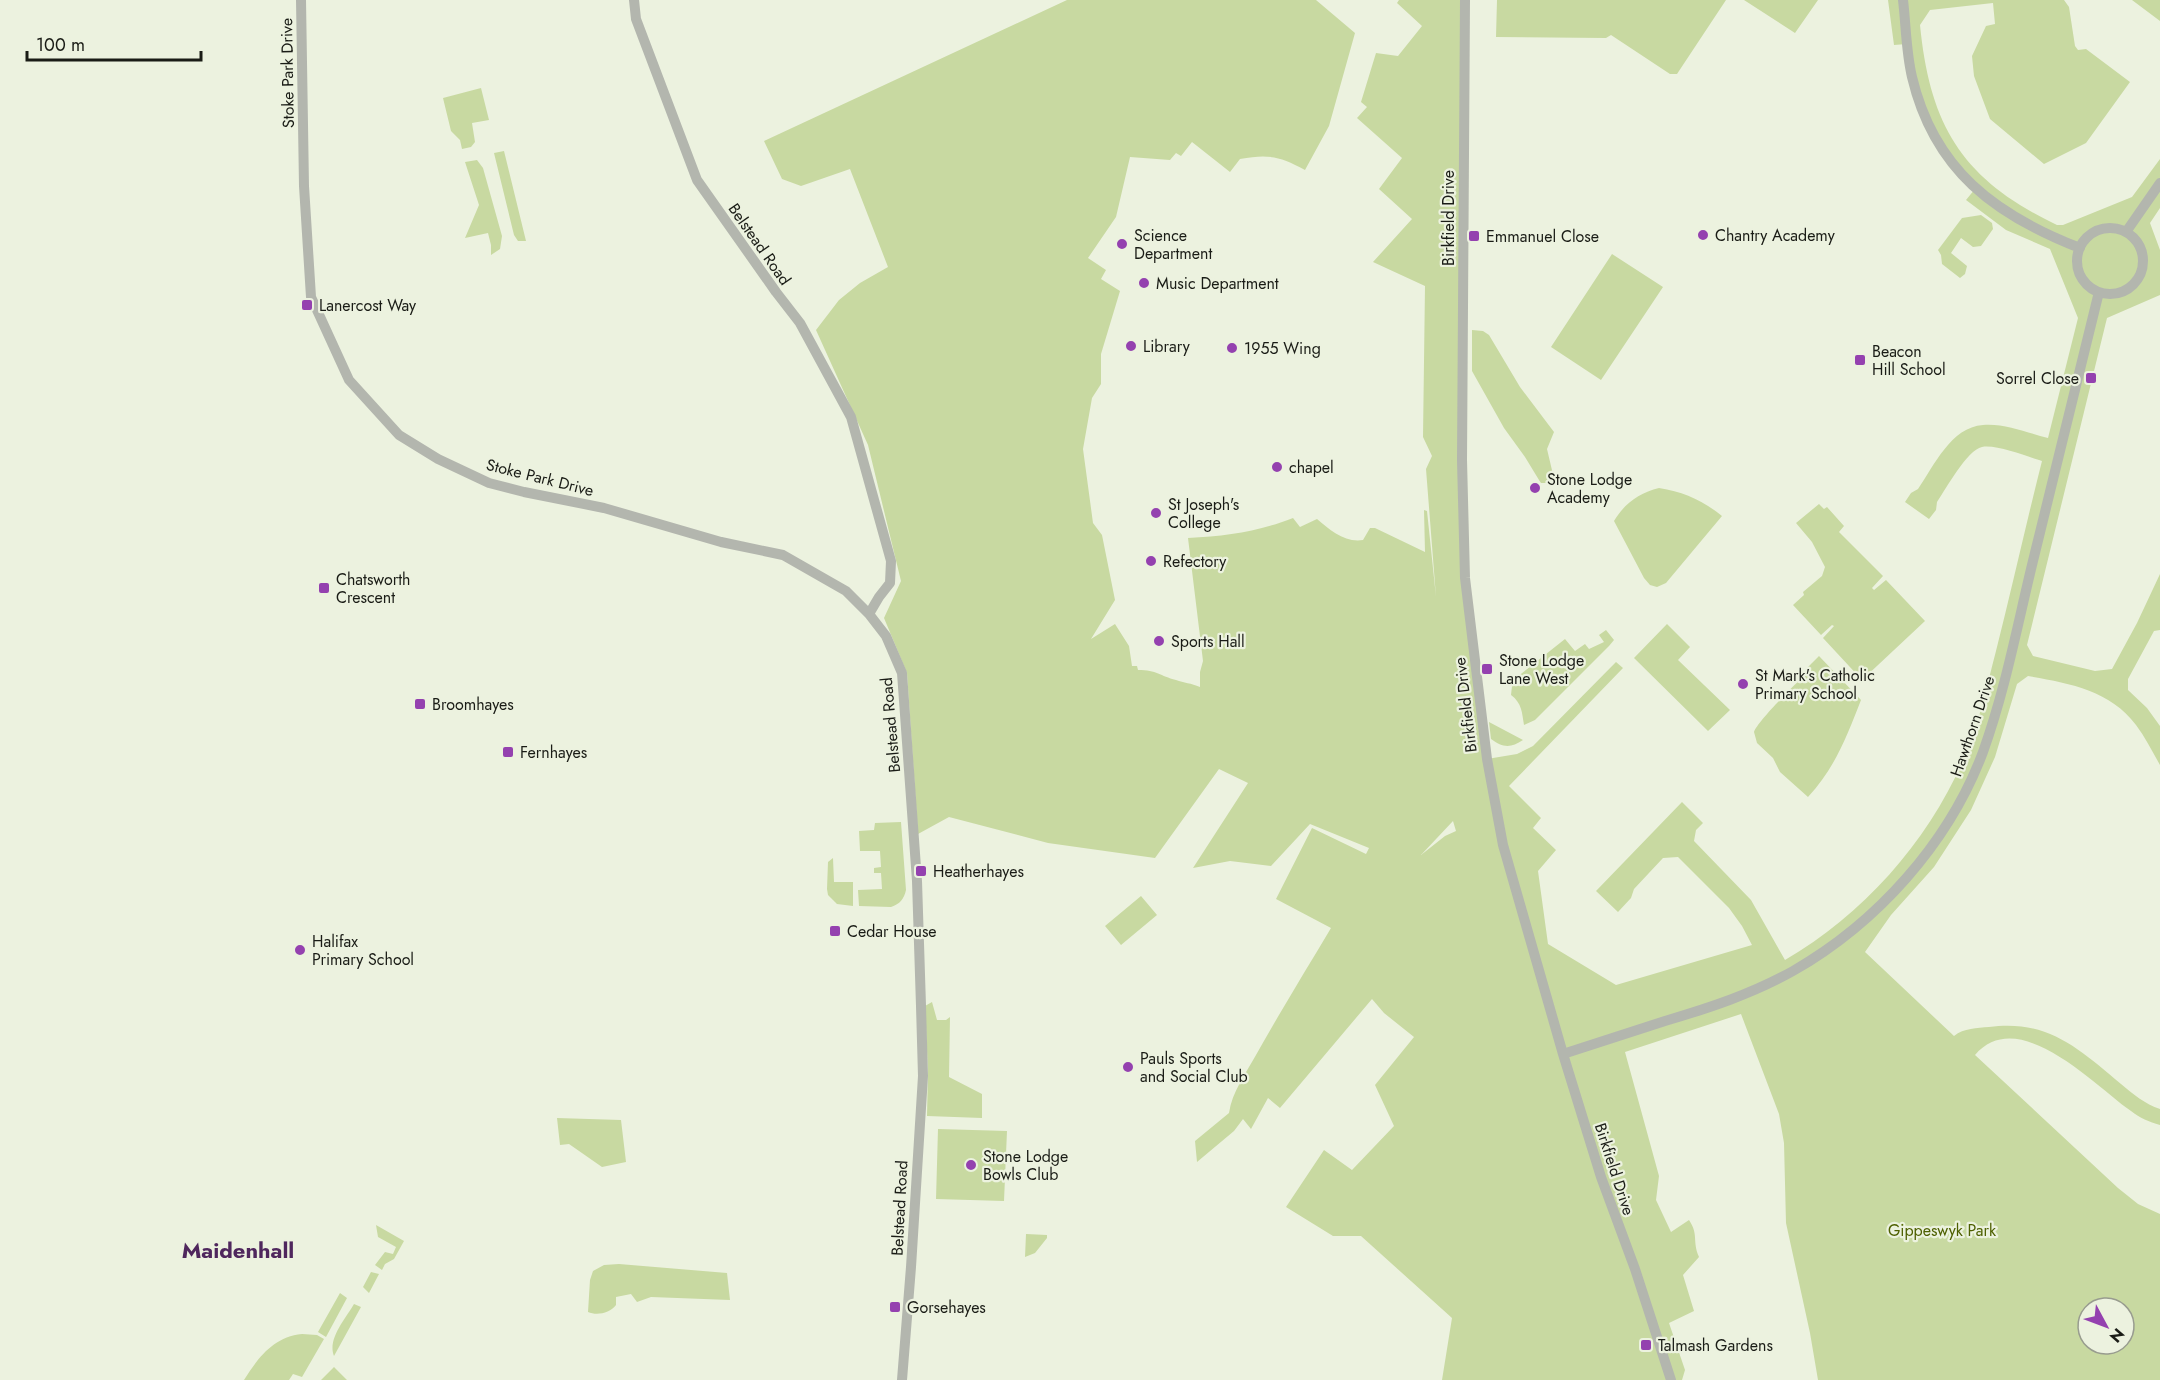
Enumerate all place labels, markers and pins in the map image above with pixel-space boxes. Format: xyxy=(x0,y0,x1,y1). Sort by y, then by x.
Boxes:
place label: Science Department xyxy=(1134,224,1212,265)
place label: Chantry Academy xyxy=(1715,224,1836,247)
place label: Emmanuel Close xyxy=(1486,225,1599,248)
marker: Chantry Academy xyxy=(1696,228,1710,242)
marker: Emmanuel Close xyxy=(1467,229,1481,243)
marker: Science Department xyxy=(1115,237,1129,251)
place label: Music Department xyxy=(1156,272,1279,295)
marker: Music Department xyxy=(1137,276,1151,290)
place label: Lanercost Way xyxy=(319,294,417,317)
marker: Lanercost Way xyxy=(300,298,314,312)
place label: Library xyxy=(1143,335,1191,358)
place label: 1955 Wing xyxy=(1244,337,1321,360)
marker: Library xyxy=(1124,339,1138,353)
place label: Beacon Hill School xyxy=(1872,340,1946,381)
marker: 1955 Wing xyxy=(1225,341,1239,355)
marker: Beacon Hill School xyxy=(1853,353,1867,367)
place label: Sorrel Close xyxy=(1996,367,2079,390)
marker: Sorrel Close xyxy=(2084,371,2098,385)
place label: chapel xyxy=(1289,456,1334,479)
marker: chapel xyxy=(1270,460,1284,474)
place label: Stone Lodge Academy xyxy=(1547,468,1632,509)
marker: Stone Lodge Academy xyxy=(1528,481,1542,495)
place label: St Joseph's College xyxy=(1168,493,1239,534)
marker: St Joseph's College xyxy=(1149,506,1163,520)
place label: Refectory xyxy=(1163,550,1227,573)
marker: Refectory xyxy=(1144,554,1158,568)
place label: Chatsworth Crescent xyxy=(336,568,410,609)
marker: Chatsworth Crescent xyxy=(317,581,331,595)
place label: Sports Hall xyxy=(1171,630,1245,653)
marker: Sports Hall xyxy=(1152,634,1166,648)
place label: Stone Lodge Lane West xyxy=(1499,649,1584,690)
marker: Stone Lodge Lane West xyxy=(1480,662,1494,676)
place label: St Mark's Catholic Primary School xyxy=(1755,664,1875,705)
marker: St Mark's Catholic Primary School xyxy=(1736,677,1750,691)
place label: Broomhayes xyxy=(432,693,514,716)
marker: Broomhayes xyxy=(413,697,427,711)
place label: Fernhayes xyxy=(520,741,587,764)
marker: Fernhayes xyxy=(501,745,515,759)
place label: Heatherhayes xyxy=(933,860,1024,883)
marker: Heatherhayes xyxy=(914,864,928,878)
place label: Cedar House xyxy=(847,920,937,943)
marker: Cedar House xyxy=(828,924,842,938)
place label: Halifax Primary School xyxy=(312,930,414,971)
marker: Halifax Primary School xyxy=(293,943,307,957)
place label: Pauls Sports and Social Club xyxy=(1140,1047,1248,1088)
marker: Pauls Sports and Social Club xyxy=(1121,1060,1135,1074)
place label: Stone Lodge Bowls Club xyxy=(983,1145,1068,1186)
marker: Stone Lodge Bowls Club xyxy=(964,1158,978,1172)
place label: Gorsehayes xyxy=(907,1296,986,1319)
marker: Gorsehayes xyxy=(888,1300,902,1314)
place label: Talmash Gardens xyxy=(1658,1334,1773,1357)
marker: Talmash Gardens xyxy=(1639,1338,1653,1352)

